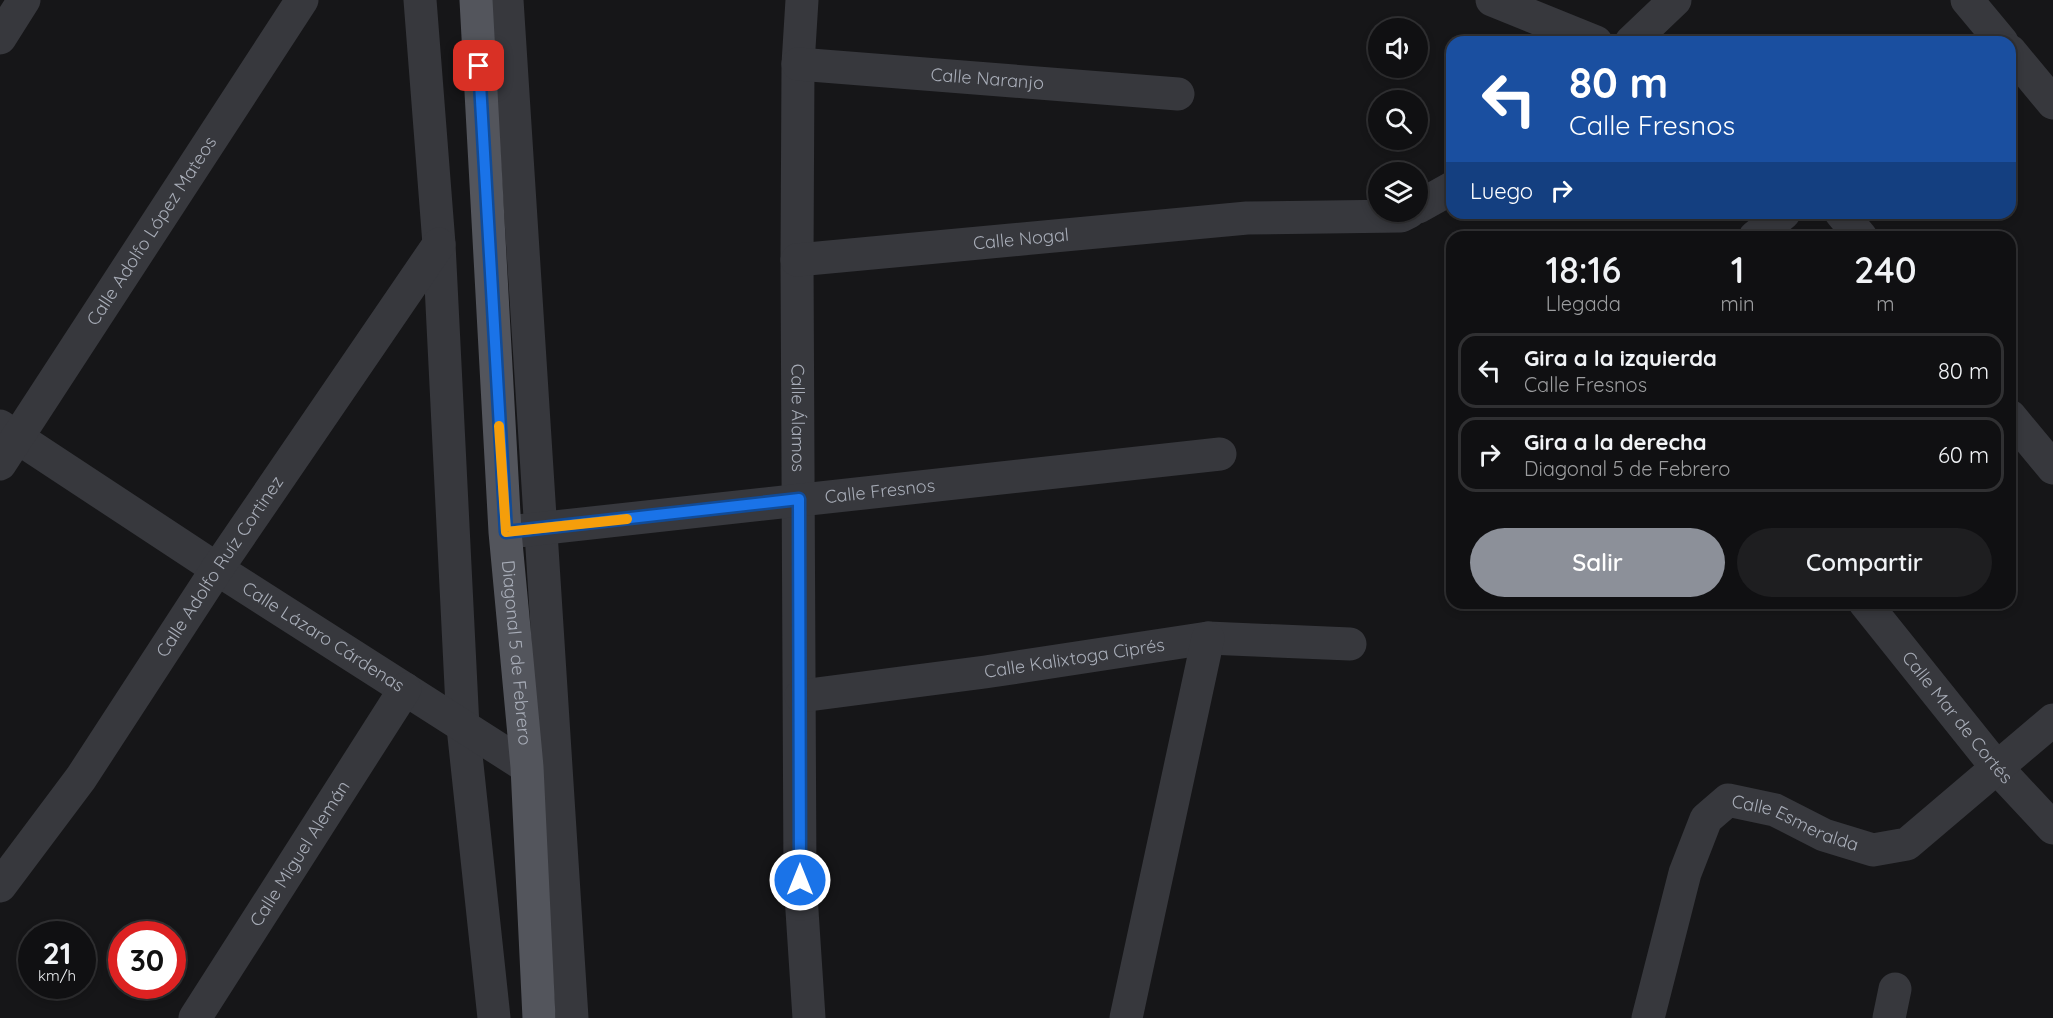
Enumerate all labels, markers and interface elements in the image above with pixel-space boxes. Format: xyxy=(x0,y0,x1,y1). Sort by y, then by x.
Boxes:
map controls xyxy=(1368,18,1428,222)
button: sound xyxy=(1368,18,1428,78)
pin xyxy=(453,40,504,91)
icon: arrive xyxy=(462,49,495,82)
text: 80 m xyxy=(1569,56,1668,109)
icon: left xyxy=(1470,60,1548,138)
street label: Calle Naranjo xyxy=(930,63,1045,94)
button: search xyxy=(1368,90,1428,150)
text: Calle Fresnos xyxy=(1569,108,1735,142)
street label: Calle Adolfo López Mateos xyxy=(81,132,221,330)
button: layers xyxy=(1368,162,1428,222)
icon: right xyxy=(1545,174,1578,207)
text: Luego xyxy=(1470,177,1533,205)
street label: Calle Nogal xyxy=(972,223,1070,255)
text: 18:16 xyxy=(1545,247,1621,292)
text: 1 xyxy=(1731,247,1745,292)
text: 240 xyxy=(1854,247,1917,292)
text: Llegada xyxy=(1546,291,1621,316)
text: min xyxy=(1721,291,1755,316)
text: m xyxy=(1876,291,1894,316)
text: Gira a la izquierda xyxy=(1524,344,1717,372)
icon: left xyxy=(1473,354,1506,387)
text: 80 m xyxy=(1938,357,1989,385)
street label: Calle Álamos xyxy=(787,364,810,472)
text: Calle Fresnos xyxy=(1524,372,1647,397)
text: Gira a la derecha xyxy=(1524,428,1707,456)
icon: right xyxy=(1473,438,1506,471)
text: 60 m xyxy=(1938,441,1989,469)
text: Diagonal 5 de Febrero xyxy=(1524,456,1730,481)
street label: Calle Adolfo Ruíz Cortinez xyxy=(151,471,288,661)
street label: Calle Fresnos xyxy=(823,473,936,508)
button: Salir xyxy=(1470,528,1725,597)
button: Compartir xyxy=(1737,528,1992,597)
street label: Diagonal 5 de Febrero xyxy=(497,559,537,746)
street label: Calle Lázaro Cárdenas xyxy=(238,576,409,697)
street label: Calle Kalixtoga Ciprés xyxy=(983,633,1166,683)
street label: Calle Mar de Cortés xyxy=(1897,646,2018,788)
street label: Calle Miguel Alemán xyxy=(244,776,355,931)
street label: Calle Esmeralda xyxy=(1730,789,1862,856)
position arrow xyxy=(768,848,832,912)
speed limit sign: 30 xyxy=(108,921,186,999)
text: 21 xyxy=(43,934,71,972)
text: km/h xyxy=(38,966,76,985)

